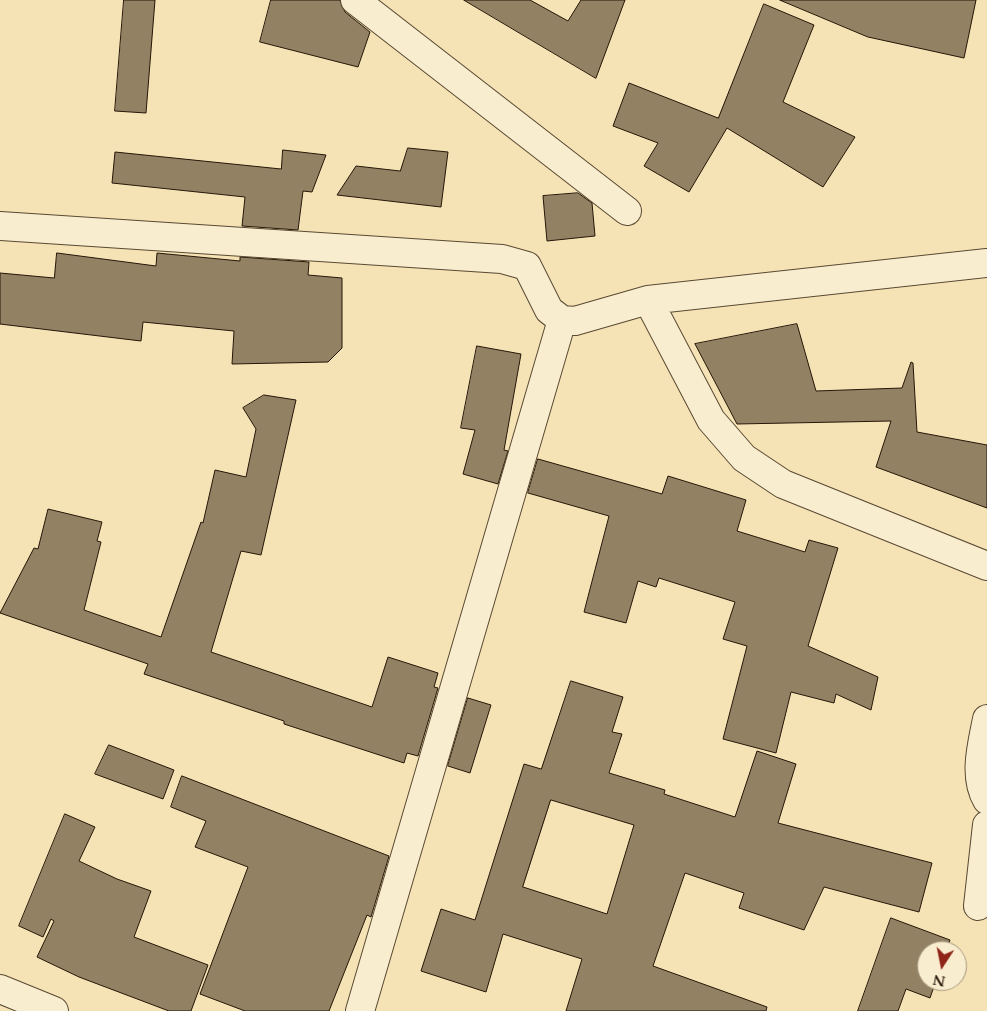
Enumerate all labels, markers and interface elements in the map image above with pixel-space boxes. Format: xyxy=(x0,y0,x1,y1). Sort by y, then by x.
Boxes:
north arrow xyxy=(917,941,967,991)
text: N xyxy=(931,970,947,991)

